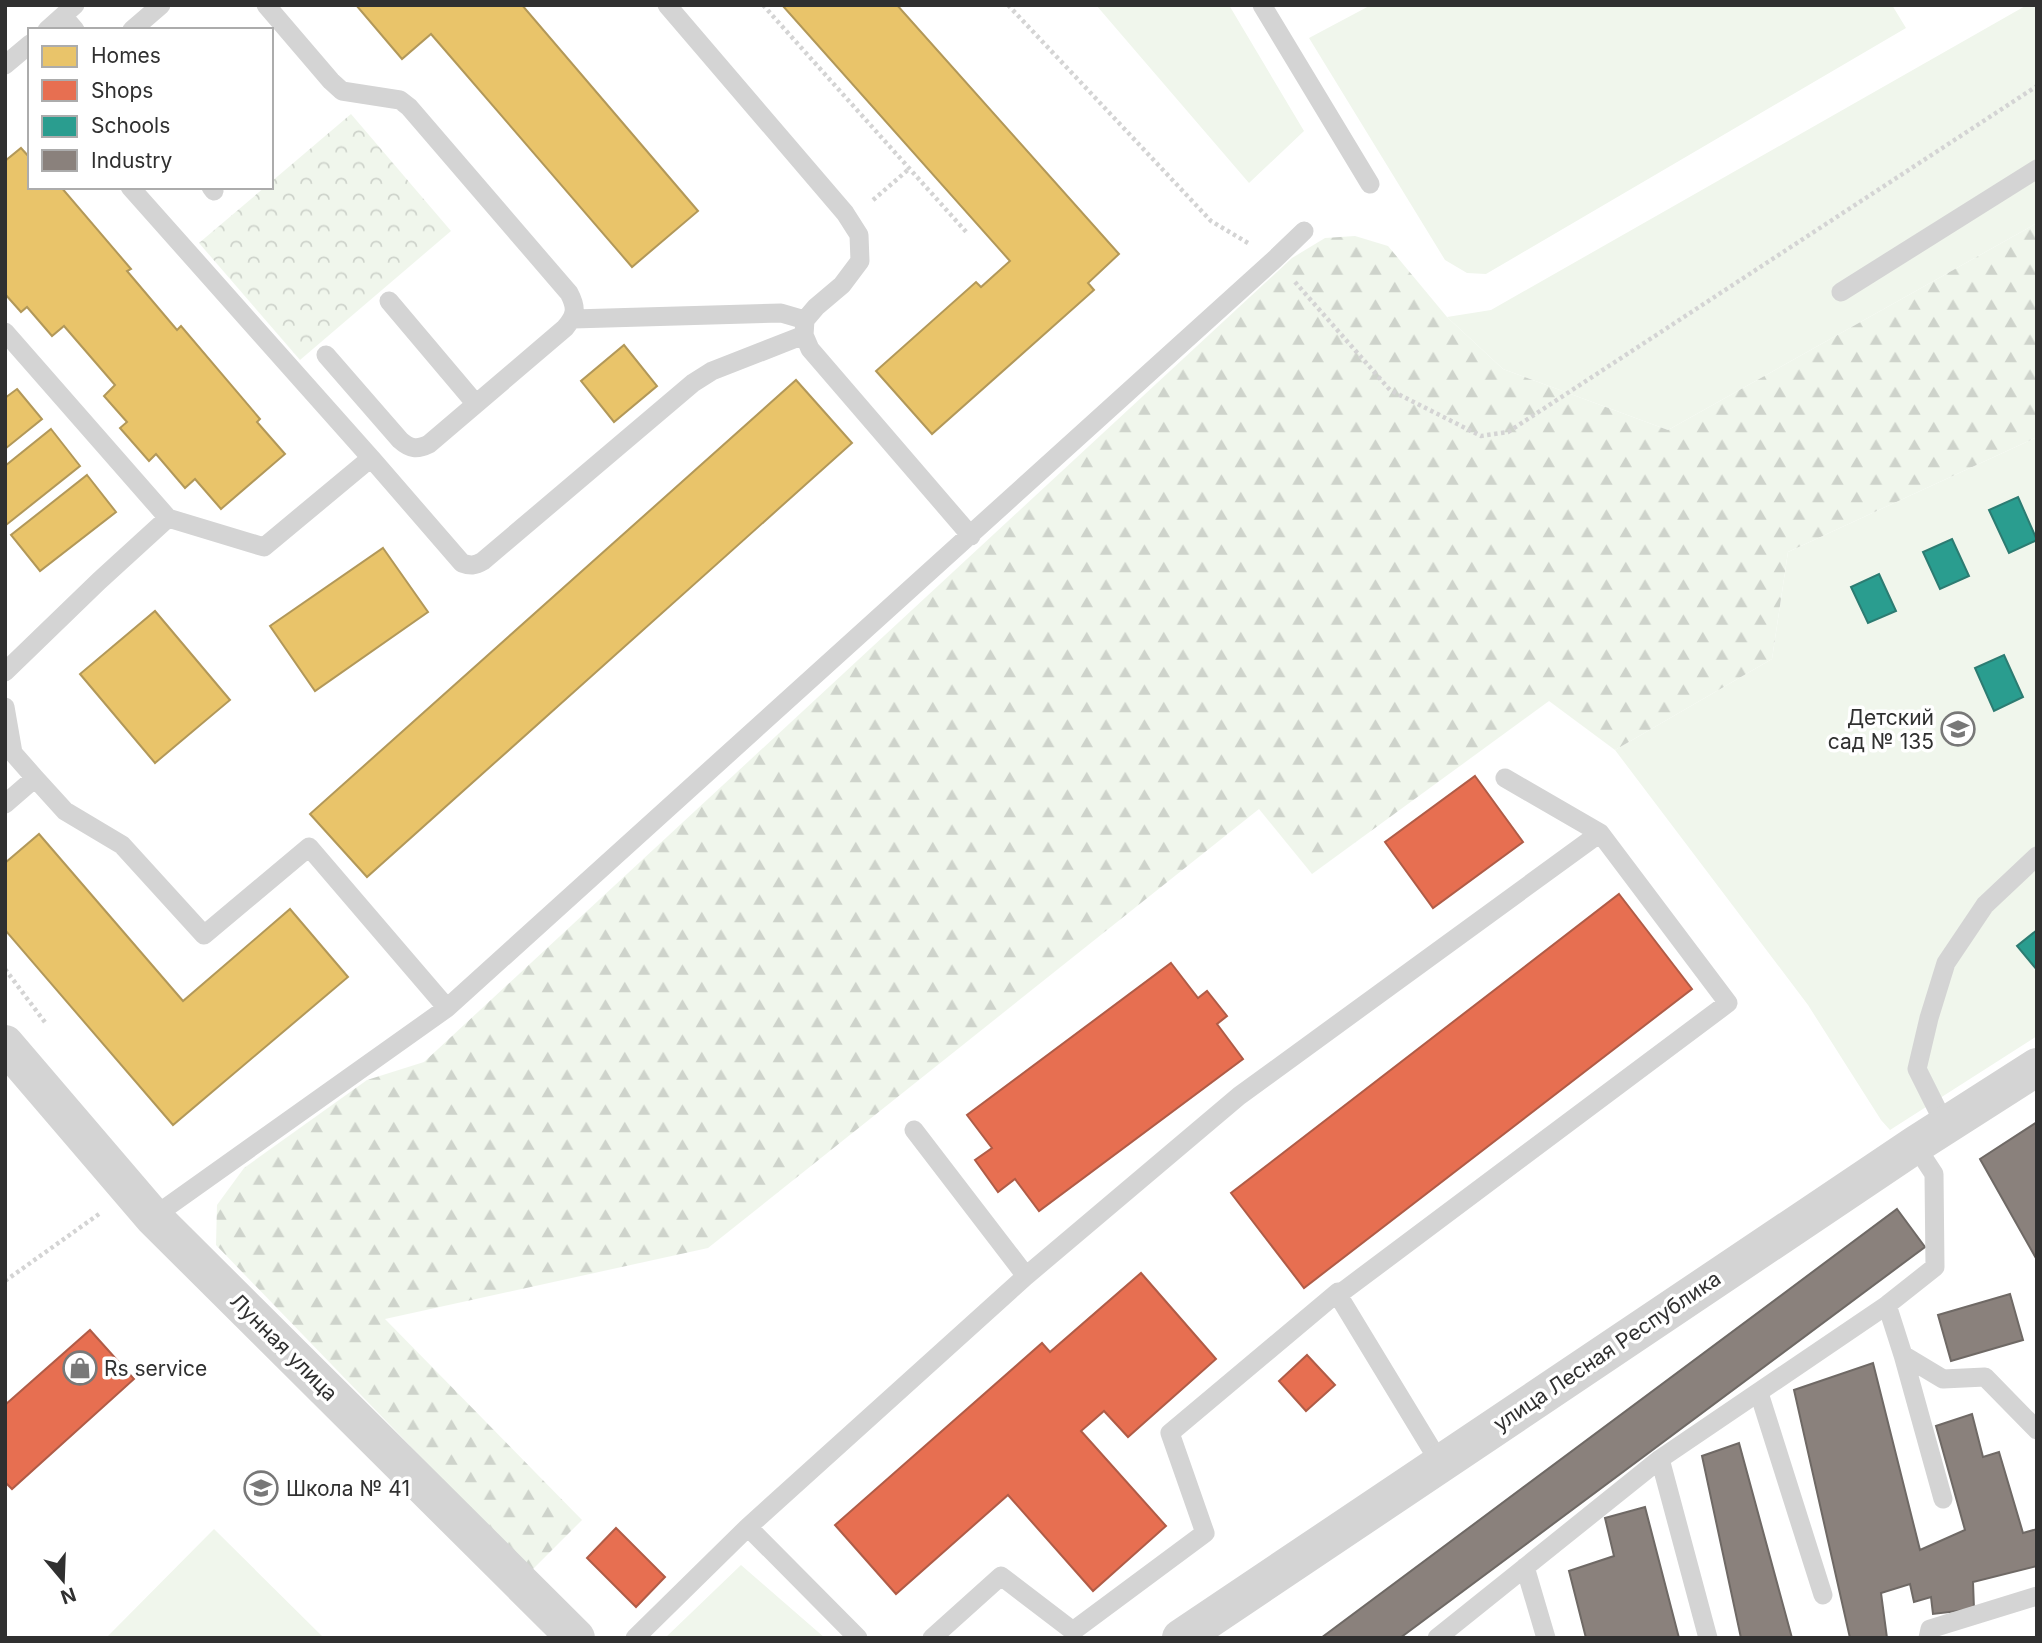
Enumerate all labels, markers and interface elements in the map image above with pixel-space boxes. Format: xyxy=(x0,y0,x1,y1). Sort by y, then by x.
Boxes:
legend xyxy=(28,28,273,189)
text: Homes xyxy=(91,43,161,68)
text: Shops xyxy=(91,78,153,103)
text: Schools xyxy=(91,113,170,138)
text: Industry xyxy=(91,148,173,173)
place label: Детский сад № 135 xyxy=(1828,705,1934,754)
school or university icon: Детский сад № 135 xyxy=(1939,710,1977,748)
street label: улица Лесная Республика xyxy=(1489,1265,1725,1437)
street label: Лунная улица xyxy=(225,1288,343,1406)
shop icon: Rs service xyxy=(61,1349,99,1387)
place label: Rs service xyxy=(104,1356,207,1381)
school or university icon: Школа № 41 xyxy=(242,1469,280,1507)
place label: Школа № 41 xyxy=(286,1476,410,1501)
north arrow xyxy=(28,1545,98,1615)
text: N xyxy=(58,1582,79,1609)

